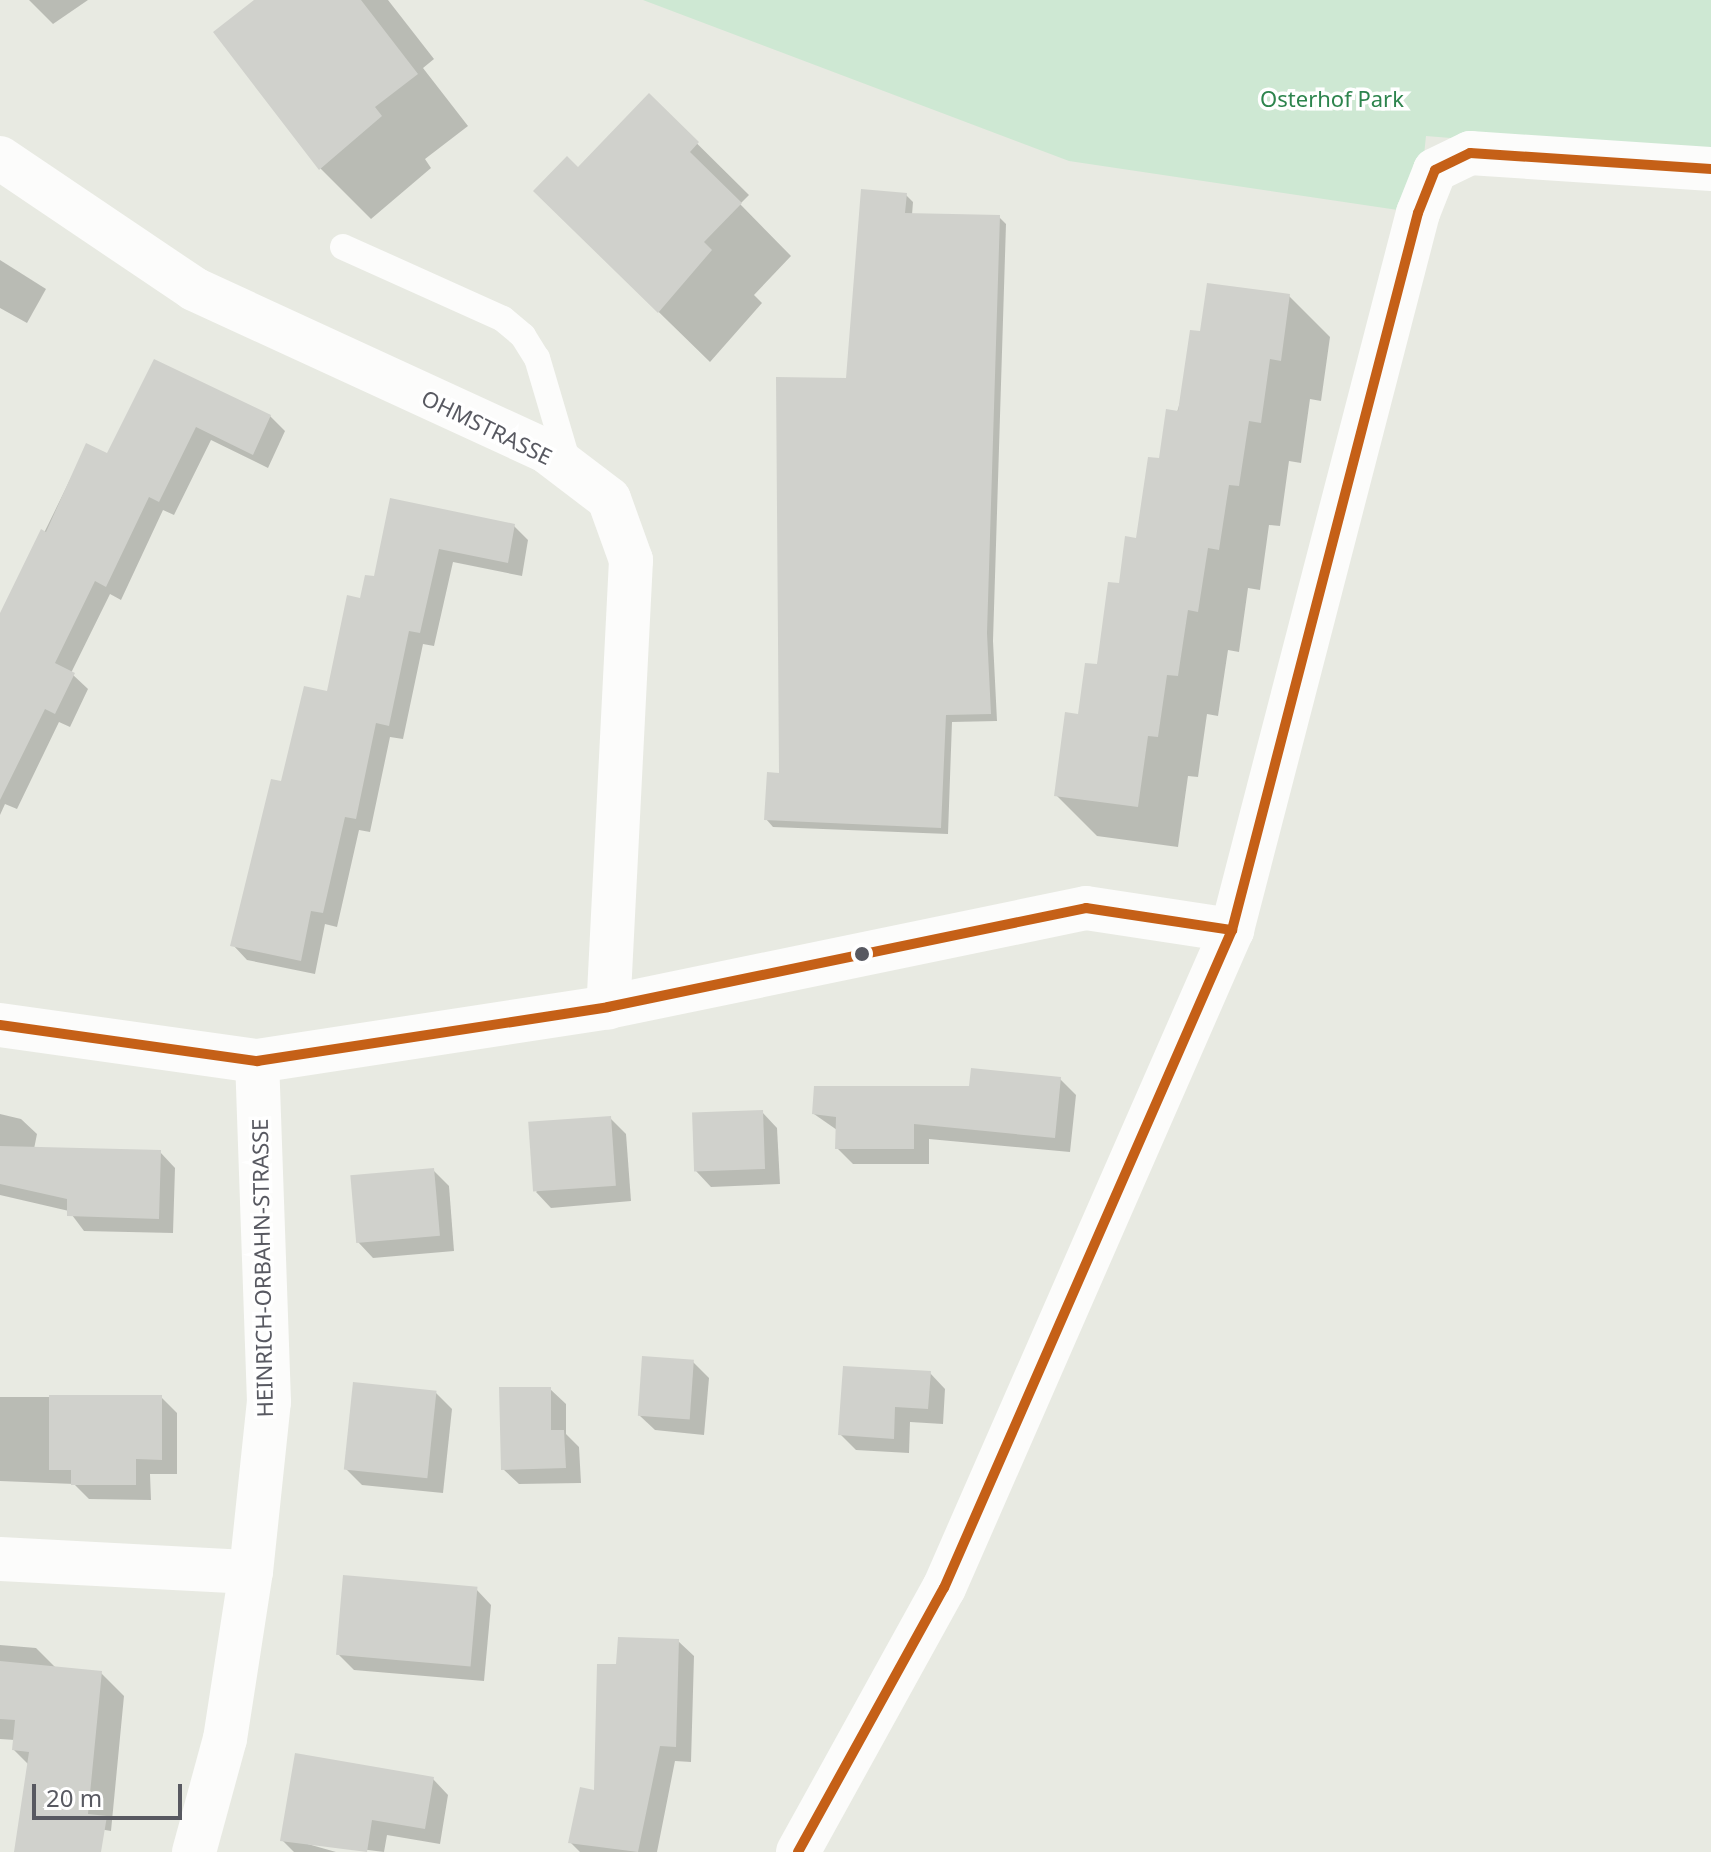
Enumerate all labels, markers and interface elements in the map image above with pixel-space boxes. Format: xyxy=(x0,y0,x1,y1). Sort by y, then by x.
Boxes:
park label: Osterhof Park xyxy=(1260,86,1404,112)
street label: OHMSTRASSE xyxy=(417,384,557,470)
unlabelled marker xyxy=(854,946,870,962)
street label: HEINRICH-ORBAHN-STRASSE xyxy=(246,1118,278,1418)
scale bar xyxy=(36,1768,186,1818)
text: 20 m xyxy=(46,1781,102,1814)

